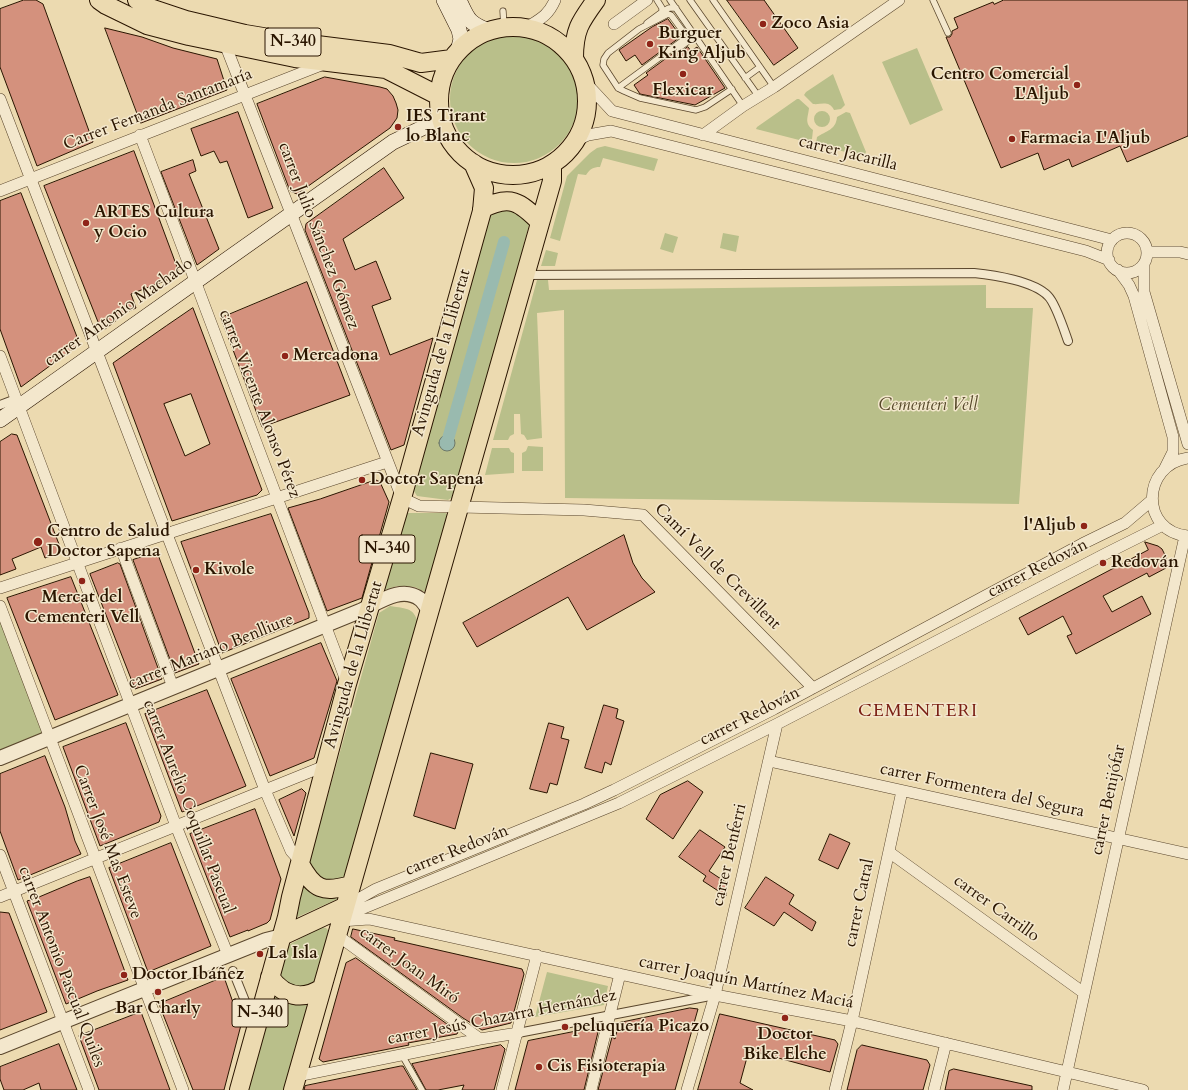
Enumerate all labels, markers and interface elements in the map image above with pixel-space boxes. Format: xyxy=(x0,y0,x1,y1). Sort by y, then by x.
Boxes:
place label: Zoco Asia xyxy=(771,14,849,34)
marker: Zoco Asia xyxy=(758,19,768,29)
place label: Burguer King Aljub xyxy=(658,24,746,64)
road number: N-340 xyxy=(265,28,321,56)
marker: Burguer King Aljub xyxy=(645,39,655,49)
street label: Carrer Fernanda Santamaría xyxy=(61,65,255,155)
place label: Centro Comercial L'Aljub xyxy=(931,65,1069,105)
marker: Flexicar xyxy=(678,69,688,79)
marker: Centro Comercial L'Aljub xyxy=(1072,80,1082,90)
place label: Flexicar xyxy=(652,81,714,101)
place label: IES Tirant lo Blanc xyxy=(406,107,486,147)
marker: IES Tirant lo Blanc xyxy=(393,122,403,132)
place label: Farmacia L'Aljub xyxy=(1020,129,1150,149)
street label: carrer Jacarilla xyxy=(796,132,900,176)
marker: Farmacia L'Aljub xyxy=(1007,134,1017,144)
street label: carrer Julio Sánchez Gómez xyxy=(273,140,363,332)
place label: ARTES Cultura y Ocio xyxy=(94,203,214,243)
marker: ARTES Cultura y Ocio xyxy=(81,218,91,228)
street label: carrer Antonio Machado xyxy=(41,254,197,372)
street label: Avinguda de la Llibertat xyxy=(408,267,476,439)
street label: carrer Vicente Alonso Pérez xyxy=(214,307,304,501)
place label: Mercadona xyxy=(293,346,379,366)
marker: Mercadona xyxy=(280,351,290,361)
park label: Cementeri Vell xyxy=(878,396,978,416)
place label: Doctor Sapena xyxy=(370,470,483,490)
marker: Doctor Sapena xyxy=(357,475,367,485)
street label: Camí Vell de Crevillent xyxy=(649,499,785,635)
place label: l'Aljub xyxy=(1024,516,1076,536)
marker: l'Aljub xyxy=(1079,521,1089,531)
place label: Centro de Salud Doctor Sapena xyxy=(47,522,170,562)
road number: N-340 xyxy=(359,535,415,563)
street label: carrer Redován xyxy=(985,535,1091,603)
marker: Centro de Salud Doctor Sapena xyxy=(32,536,44,548)
place label: Redován xyxy=(1111,553,1179,573)
marker: Redován xyxy=(1098,558,1108,568)
place label: Kivole xyxy=(204,560,255,580)
marker: Kivole xyxy=(191,565,201,575)
marker: Mercat del Cementeri Vell xyxy=(77,576,87,586)
street label: Avinguda de la Llibertat xyxy=(320,579,388,751)
place label: Mercat del Cementeri Vell xyxy=(25,588,139,628)
street label: carrer Mariano Benlliure xyxy=(125,609,297,695)
street label: carrer Redován xyxy=(697,683,803,751)
street label: carrer Aurelio Coquillat Pascual xyxy=(138,697,238,917)
district label: CEMENTERI xyxy=(858,701,978,723)
street label: carrer Benijófar xyxy=(1087,743,1131,857)
street label: carrer Formentera del Segura xyxy=(878,759,1086,823)
street label: Carrer José Mas Esteve xyxy=(68,762,146,922)
street label: carrer Benferri xyxy=(708,802,752,908)
street label: carrer Redován xyxy=(402,821,512,881)
street label: carrer Catral xyxy=(841,857,879,949)
street label: carrer Antonio Pascual Quiles xyxy=(13,864,109,1070)
street label: carrer Carrillo xyxy=(949,871,1043,947)
street label: carrer Joan Miró xyxy=(355,923,463,1009)
place label: La Isla xyxy=(268,944,318,964)
marker: La Isla xyxy=(255,949,265,959)
street label: carrer Joaquín Martínez Maciá xyxy=(637,952,855,1014)
place label: Doctor Ibáñez xyxy=(132,965,244,985)
marker: Doctor Ibáñez xyxy=(119,970,129,980)
street label: carrer Jesús Chazarra Hernández xyxy=(386,986,618,1050)
marker: Bar Charly xyxy=(153,987,163,997)
place label: Bar Charly xyxy=(115,999,201,1019)
road number: N-340 xyxy=(232,999,288,1027)
marker: Doctor Bike Elche xyxy=(780,1013,790,1023)
place label: peluquería Picazo xyxy=(573,1017,709,1037)
marker: peluquería Picazo xyxy=(560,1022,570,1032)
place label: Doctor Bike Elche xyxy=(743,1025,827,1065)
place label: Cis Fisioterapia xyxy=(547,1057,666,1077)
marker: Cis Fisioterapia xyxy=(534,1062,544,1072)

